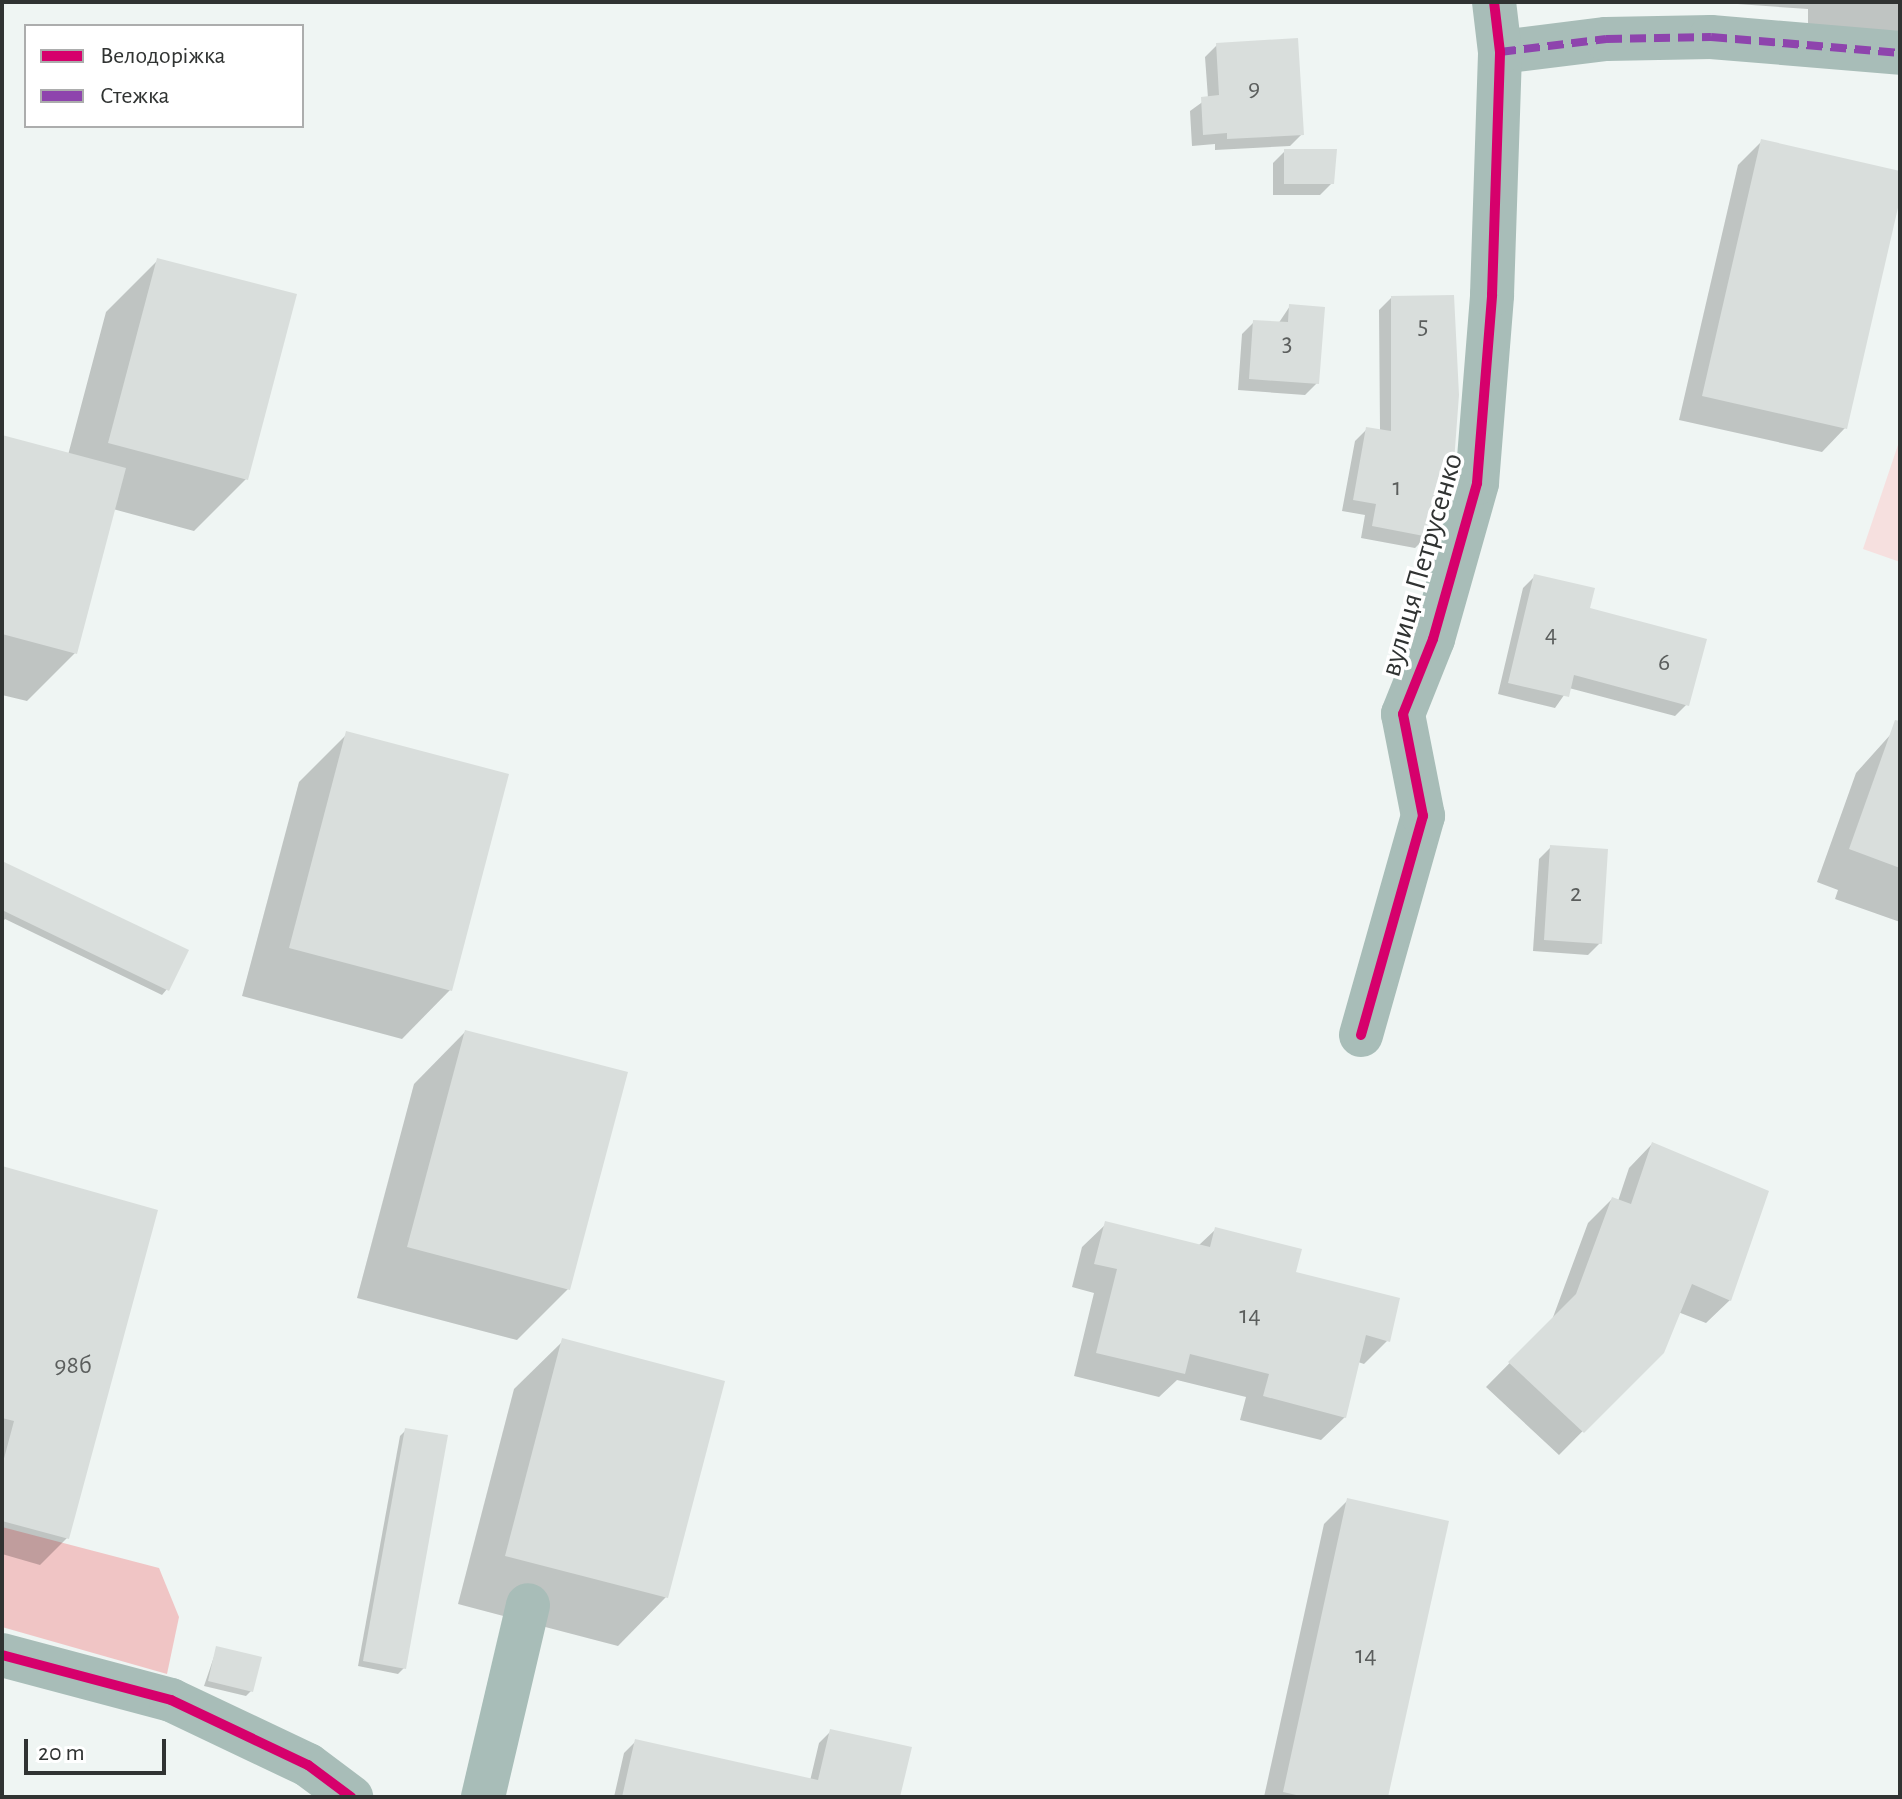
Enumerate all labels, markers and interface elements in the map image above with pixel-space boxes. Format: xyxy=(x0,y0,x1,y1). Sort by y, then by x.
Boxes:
legend xyxy=(24,24,304,128)
text: Велодоріжка xyxy=(100,44,225,68)
house number: 9 xyxy=(1248,73,1260,105)
text: Стежка xyxy=(100,84,169,108)
house number: 5 xyxy=(1418,310,1428,342)
house number: 3 xyxy=(1282,328,1292,360)
street label: вулиця Петрусенко xyxy=(1373,449,1471,681)
house number: 1 xyxy=(1393,472,1401,504)
house number: 4 xyxy=(1545,619,1557,651)
house number: 6 xyxy=(1658,647,1670,679)
house number: 2 xyxy=(1570,878,1582,910)
house number: 14 xyxy=(1239,1300,1261,1332)
house number: 98б xyxy=(54,1350,92,1382)
house number: 14 xyxy=(1355,1640,1377,1672)
scale bar xyxy=(28,1723,170,1773)
text: 20 m xyxy=(38,1741,85,1765)

